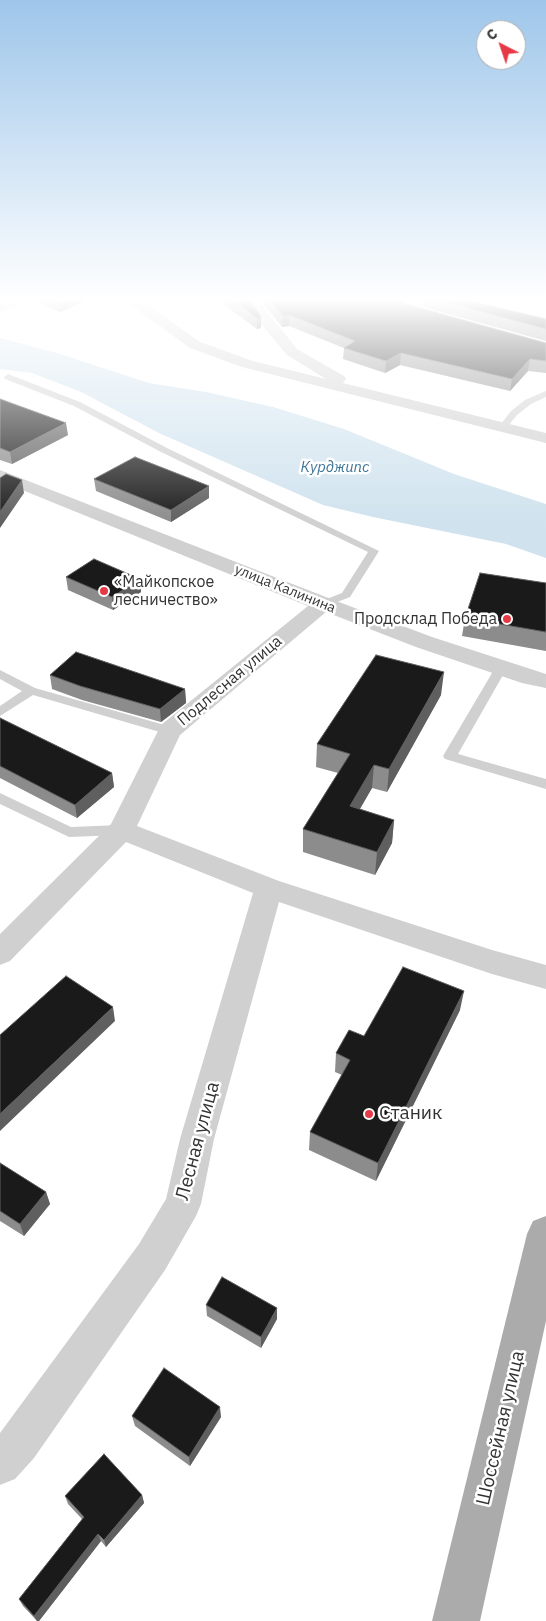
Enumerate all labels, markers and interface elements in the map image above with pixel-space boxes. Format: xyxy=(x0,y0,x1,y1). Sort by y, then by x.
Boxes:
north arrow xyxy=(476,20,526,70)
text: С xyxy=(482,25,501,44)
water label: Курджипс xyxy=(301,459,369,477)
street label: улица Калинина xyxy=(232,561,338,617)
place label: «Майкопское лесничество» xyxy=(114,572,218,610)
marker: «Майкопское лесничество» xyxy=(98,585,110,597)
place label: Продсклад Победа xyxy=(354,609,497,629)
marker: Продсклад Победа xyxy=(501,613,513,625)
street label: Подлесная улица xyxy=(174,632,286,730)
street label: Лесная улица xyxy=(171,1079,225,1203)
place label: Станик xyxy=(379,1103,442,1125)
marker: Станик xyxy=(363,1108,375,1120)
street label: Шоссейная улица xyxy=(472,1349,530,1507)

